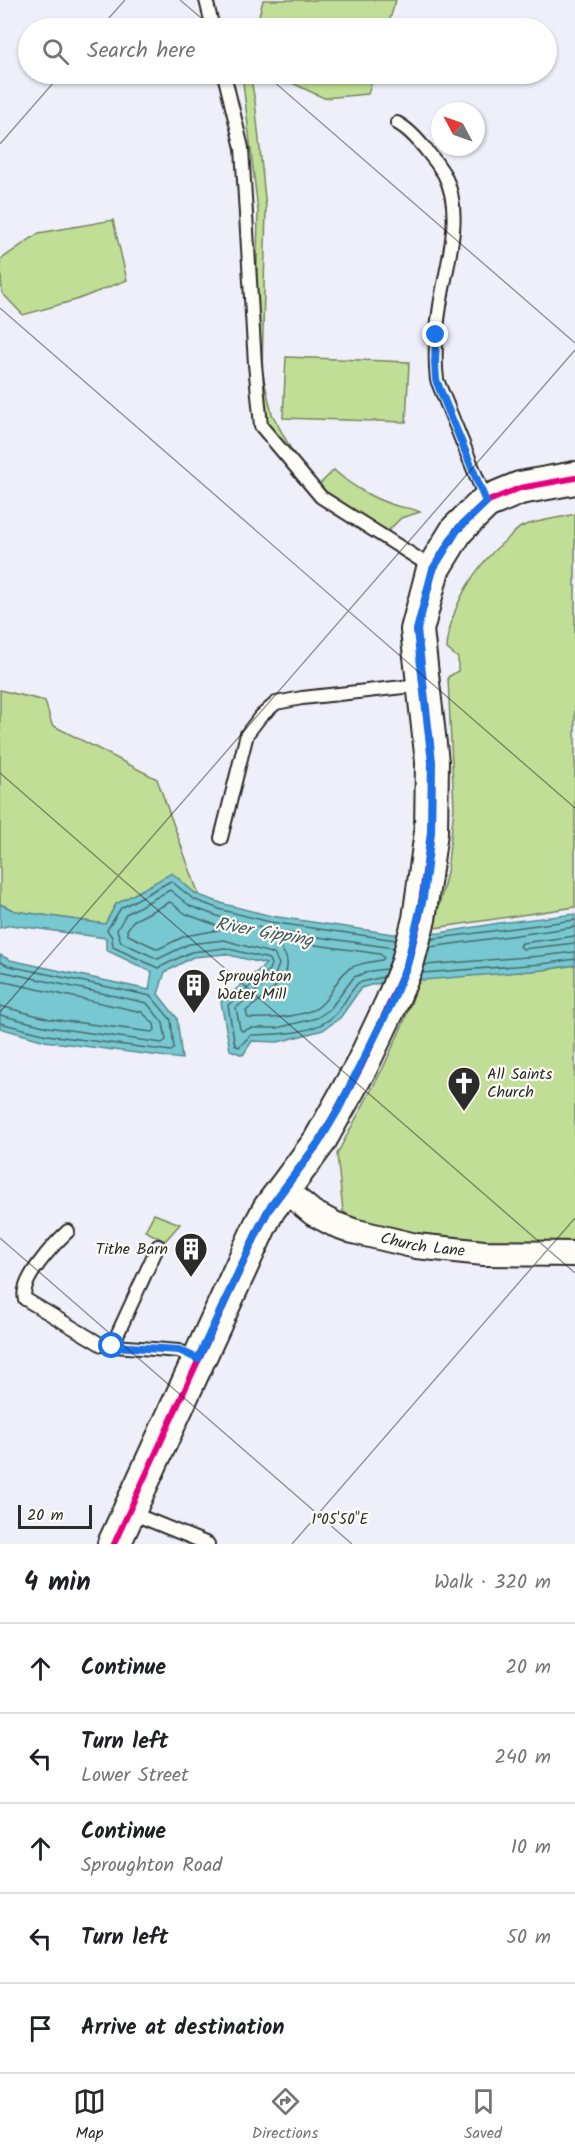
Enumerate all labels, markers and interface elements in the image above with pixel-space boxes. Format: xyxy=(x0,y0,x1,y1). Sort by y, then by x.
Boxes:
search box xyxy=(18,18,557,84)
text: Search here xyxy=(87,34,195,69)
icon: search xyxy=(39,35,72,68)
north arrow xyxy=(431,102,485,156)
route end xyxy=(422,321,448,347)
water label: River Gipping xyxy=(213,910,316,956)
place label: Sproughton Water Mill xyxy=(217,964,292,1007)
building icon: Sproughton Water Mill xyxy=(176,967,212,1014)
place label: All Saints Church xyxy=(487,1062,553,1105)
church icon: All Saints Church xyxy=(446,1065,482,1112)
street label: Church Lane xyxy=(378,1225,466,1263)
building icon: Tithe Barn xyxy=(173,1231,209,1278)
place label: Tithe Barn xyxy=(96,1237,168,1262)
route start xyxy=(98,1332,124,1358)
scale bar xyxy=(18,1502,92,1530)
text: 20 m xyxy=(27,1503,63,1528)
text: 1°05'50"E xyxy=(312,1508,370,1532)
text: 4 min xyxy=(24,1562,91,1604)
text: Walk · 320 m xyxy=(434,1567,551,1599)
text: Continue xyxy=(81,1651,166,1686)
icon: ahead xyxy=(24,1652,57,1685)
text: 20 m xyxy=(505,1652,551,1684)
text: Turn left xyxy=(81,1725,168,1760)
icon: left xyxy=(24,1742,57,1775)
text: 240 m xyxy=(494,1742,551,1774)
text: Lower Street xyxy=(81,1760,189,1792)
text: Continue xyxy=(81,1815,166,1850)
icon: ahead xyxy=(24,1832,57,1865)
text: 10 m xyxy=(511,1832,551,1864)
text: Sproughton Road xyxy=(81,1850,222,1882)
text: Turn left xyxy=(81,1921,168,1956)
icon: left xyxy=(24,1922,57,1955)
text: 50 m xyxy=(506,1922,551,1954)
text: Arrive at destination xyxy=(81,2011,284,2046)
icon: arrive xyxy=(24,2012,57,2045)
tab: Map xyxy=(73,2085,106,2146)
tab: Directions xyxy=(252,2085,318,2146)
tab: Saved xyxy=(464,2085,502,2146)

